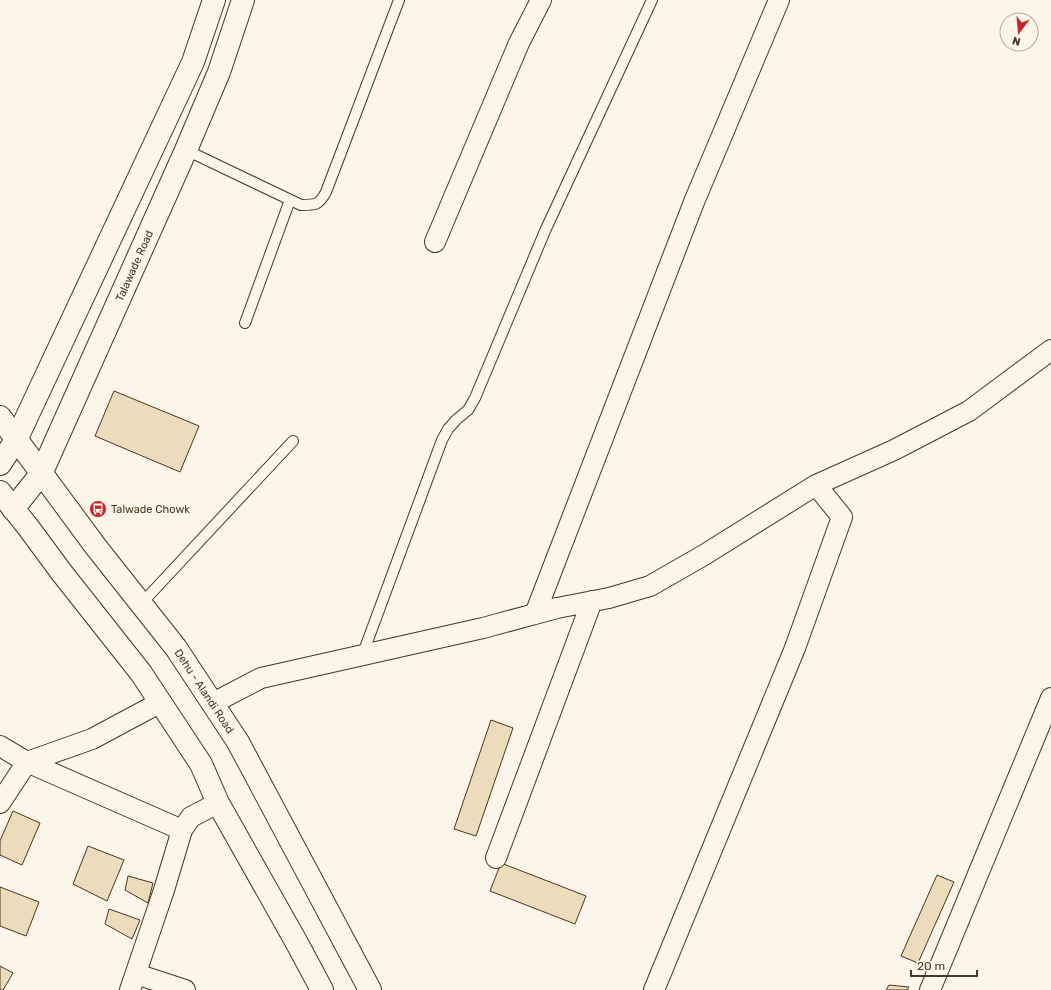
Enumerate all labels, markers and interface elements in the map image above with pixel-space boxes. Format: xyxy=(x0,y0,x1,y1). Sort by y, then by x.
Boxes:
north arrow xyxy=(999,12,1039,52)
text: N xyxy=(1011,34,1022,48)
street label: Talawade Road xyxy=(113,228,156,303)
bus stop icon: Talwade Chowk xyxy=(88,499,108,519)
place label: Talwade Chowk xyxy=(111,503,190,516)
street label: Dehu - Alandi Road xyxy=(171,647,236,736)
scale bar xyxy=(911,952,977,978)
text: 20 m xyxy=(917,959,945,973)

